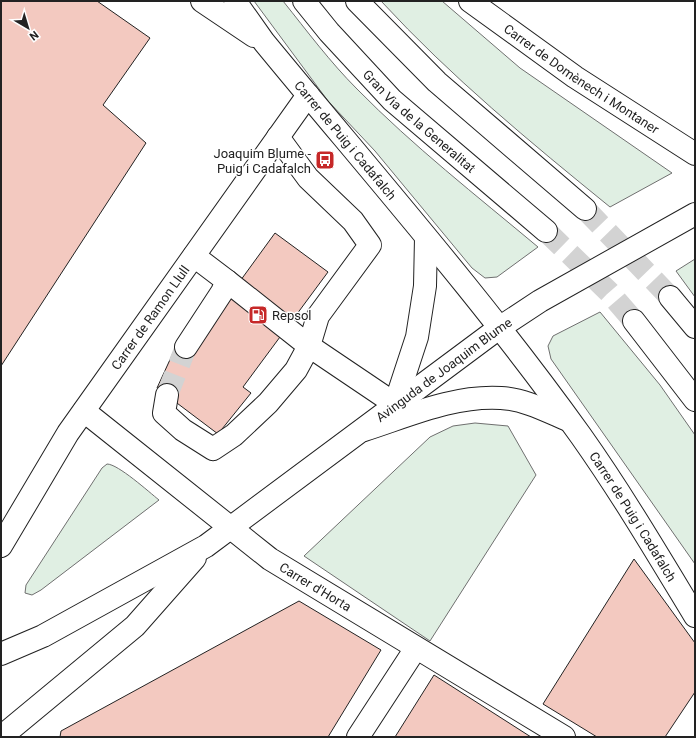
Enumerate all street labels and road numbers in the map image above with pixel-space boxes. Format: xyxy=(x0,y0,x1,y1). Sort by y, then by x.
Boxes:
street label: Carrer de Domènech i Montaner xyxy=(501,21,662,137)
street label: Gran Via de la Generalitat xyxy=(360,67,479,176)
street label: Carrer de Puig i Cadafalch xyxy=(291,78,399,203)
street label: Carrer de Ramon Llull xyxy=(108,263,193,373)
street label: Avinguda de Joaquim Blume xyxy=(373,315,515,425)
street label: Carrer de Puig i Cadafalch xyxy=(586,449,679,584)
street label: Carrer d'Horta xyxy=(277,560,354,614)

